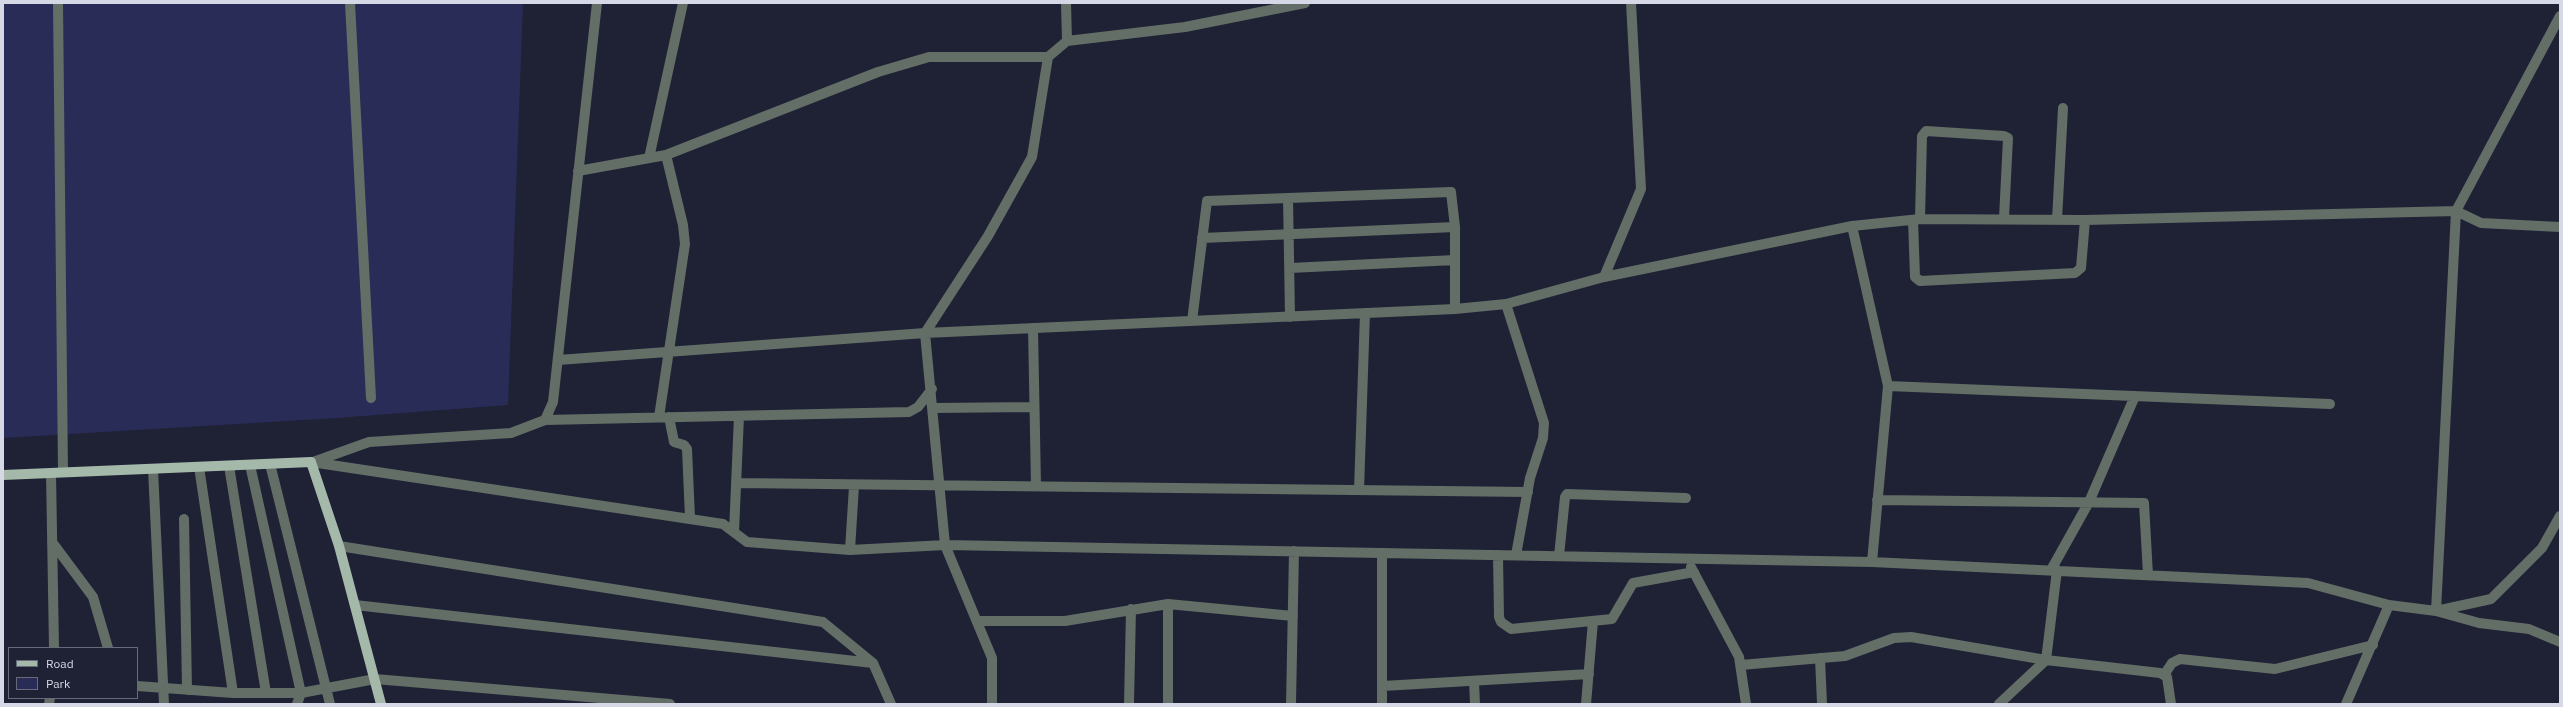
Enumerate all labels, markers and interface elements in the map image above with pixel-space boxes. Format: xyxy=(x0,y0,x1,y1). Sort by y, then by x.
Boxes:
legend xyxy=(8,647,138,699)
text: Road xyxy=(46,656,74,671)
text: Park xyxy=(46,676,70,691)

